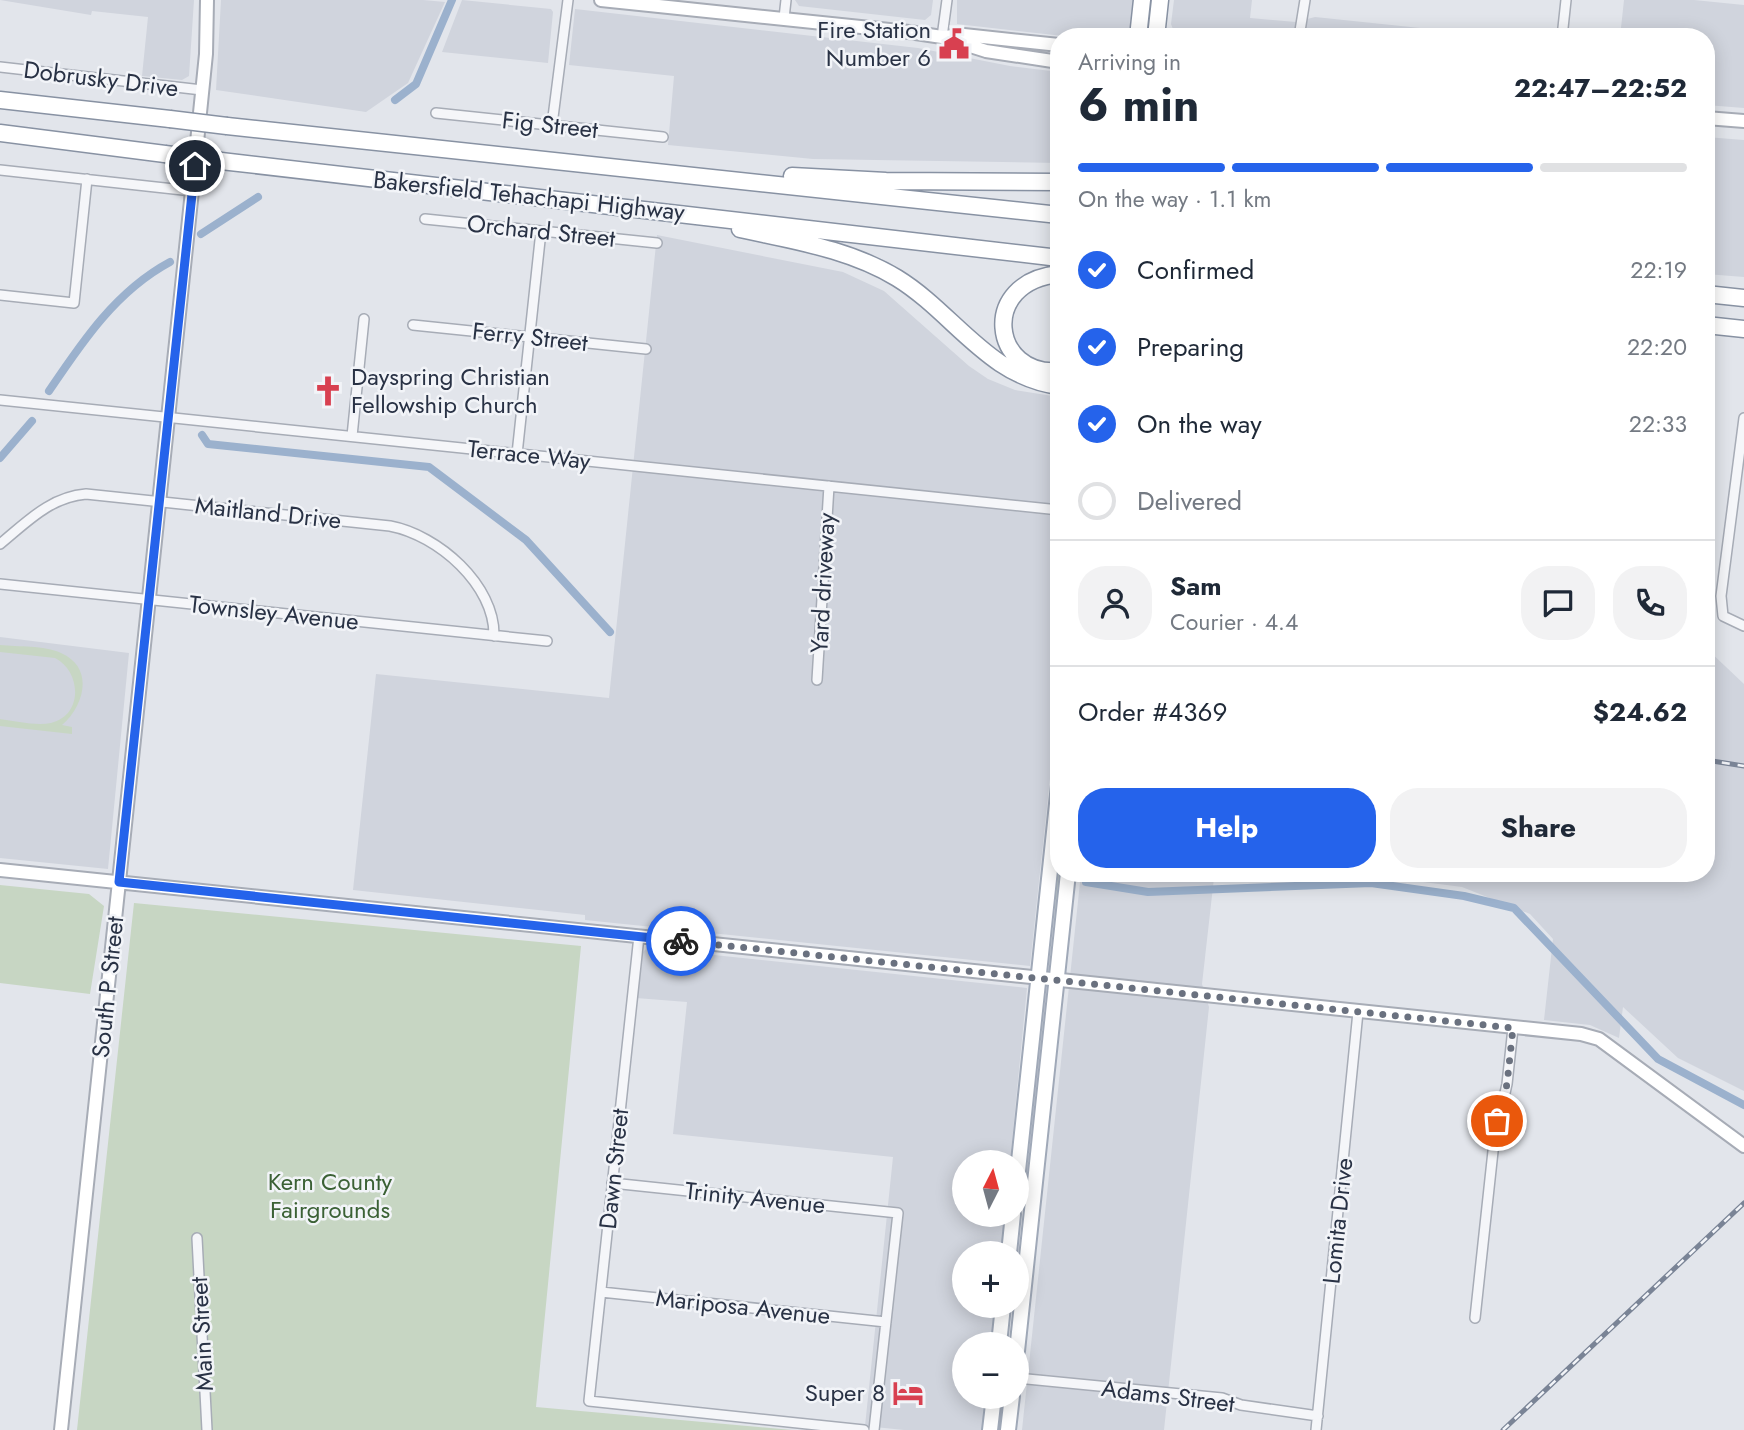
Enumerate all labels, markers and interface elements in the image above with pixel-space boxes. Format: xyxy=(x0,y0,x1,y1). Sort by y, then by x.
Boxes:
place label: Fire Station Number 6 xyxy=(817,12,931,75)
public building icon: Fire Station Number 6 xyxy=(937,27,971,61)
text: Arriving in xyxy=(1078,45,1181,79)
street label: Dobrusky Drive xyxy=(22,52,180,105)
text: 22:47–22:52 xyxy=(1514,69,1687,107)
text: 6 min xyxy=(1078,72,1199,138)
street label: Fig Street xyxy=(500,102,600,147)
pin xyxy=(165,136,225,196)
icon: home xyxy=(176,147,214,185)
street label: Bakersfield Tehachapi Highway xyxy=(372,162,687,229)
text: On the way · 1.1 km xyxy=(1078,182,1271,216)
street label: Orchard Street xyxy=(465,205,617,256)
icon: check xyxy=(1078,251,1116,289)
text: Confirmed xyxy=(1137,251,1254,289)
text: 22:19 xyxy=(1630,253,1687,287)
street label: Ferry Street xyxy=(471,313,590,360)
icon: check xyxy=(1078,328,1116,366)
text: Preparing xyxy=(1137,328,1244,366)
text: 22:20 xyxy=(1627,330,1687,364)
place label: Dayspring Christian Fellowship Church xyxy=(351,359,550,422)
church icon: Dayspring Christian Fellowship Church xyxy=(311,374,345,408)
icon: check xyxy=(1078,405,1116,443)
text: On the way xyxy=(1137,405,1262,443)
text: 22:33 xyxy=(1629,407,1687,441)
street label: Terrace Way xyxy=(466,431,593,478)
text: Delivered xyxy=(1137,482,1242,520)
street label: Maitland Drive xyxy=(193,487,343,538)
street label: Yard driveway xyxy=(801,512,844,654)
button: person xyxy=(1078,566,1152,640)
button: chat xyxy=(1521,566,1595,640)
button: phone xyxy=(1613,566,1687,640)
text: Sam xyxy=(1170,567,1222,605)
street label: Townsley Avenue xyxy=(188,586,360,639)
text: Courier · 4.4 xyxy=(1170,605,1298,639)
text: Order #4369 xyxy=(1078,693,1227,731)
text: $24.62 xyxy=(1593,693,1687,731)
button: Help xyxy=(1078,788,1376,868)
button: Share xyxy=(1390,788,1687,868)
courier xyxy=(646,906,716,976)
street label: South P Street xyxy=(83,914,132,1059)
icon: bike xyxy=(662,922,700,960)
pin xyxy=(1467,1091,1527,1151)
icon: bag xyxy=(1478,1102,1516,1140)
street label: Dawn Street xyxy=(590,1107,637,1231)
north arrow xyxy=(952,1150,1029,1227)
map controls xyxy=(952,1150,1029,1409)
street label: Lomita Drive xyxy=(1313,1156,1362,1286)
park label: Kern County Fairgrounds xyxy=(268,1164,393,1227)
street label: Trinity Avenue xyxy=(683,1173,827,1222)
button: + xyxy=(952,1241,1029,1318)
street label: Main Street xyxy=(181,1276,222,1392)
street label: Mariposa Avenue xyxy=(654,1280,832,1333)
button: − xyxy=(952,1332,1029,1409)
street label: Adams Street xyxy=(1099,1370,1237,1421)
place label: Super 8 xyxy=(805,1375,885,1410)
hotel icon: Super 8 xyxy=(891,1376,925,1410)

